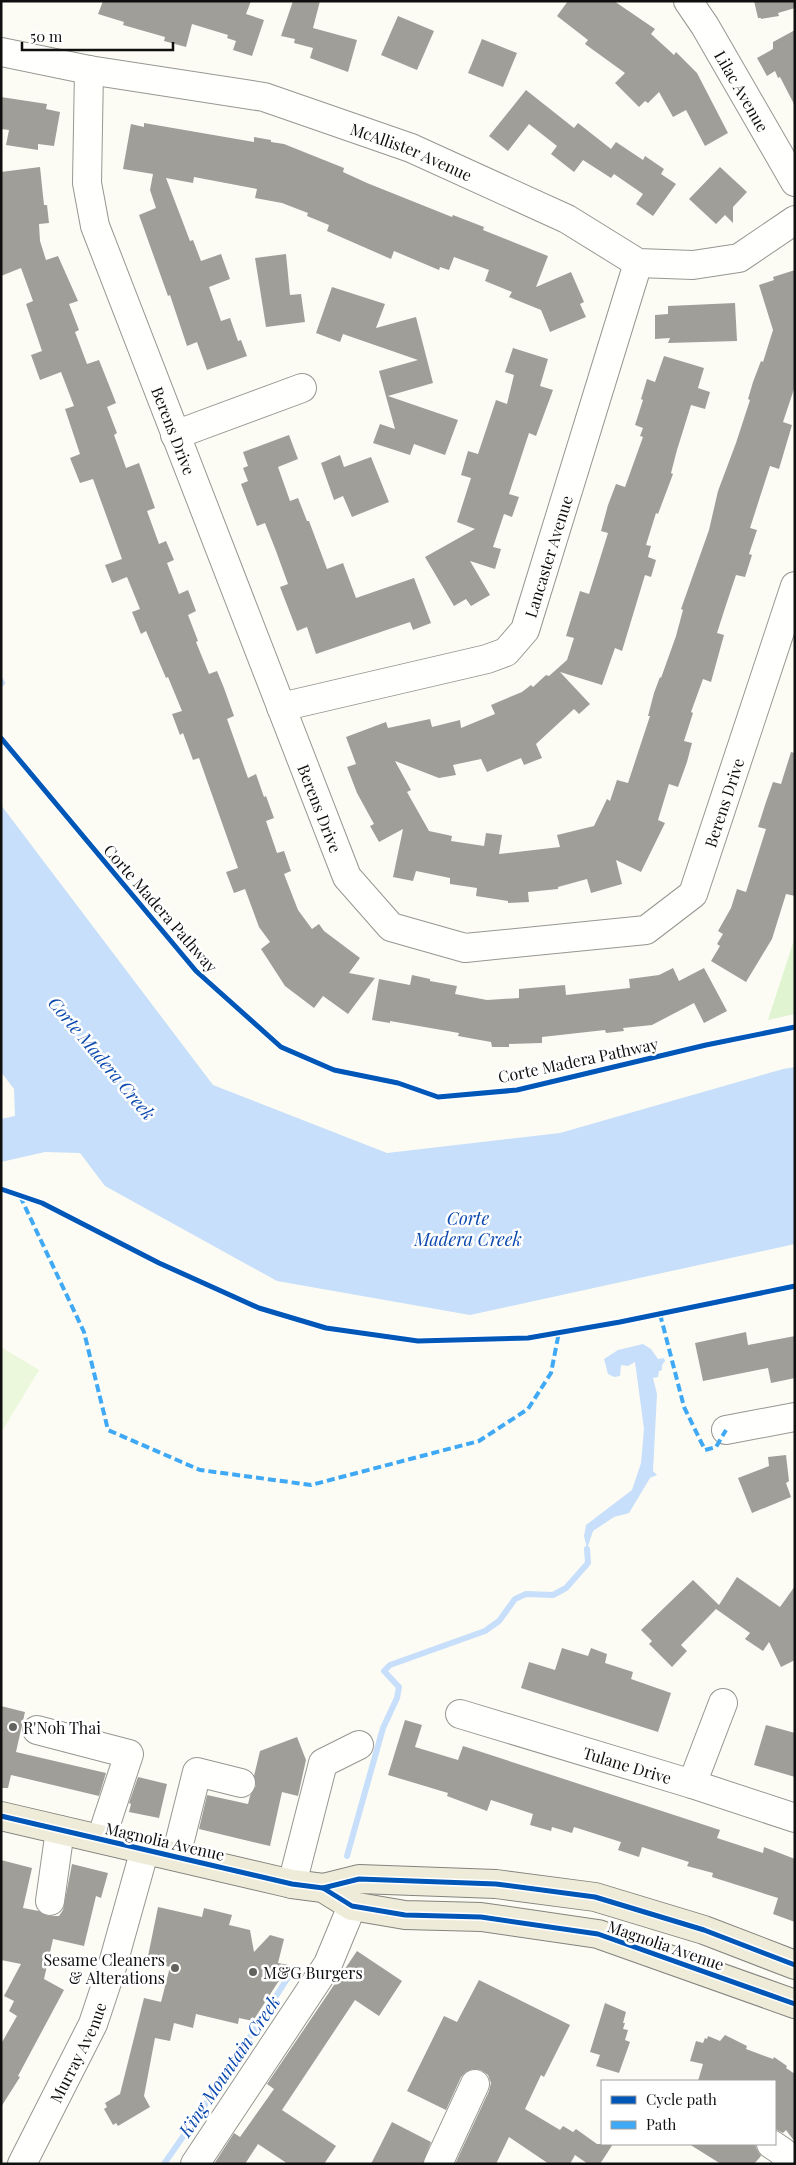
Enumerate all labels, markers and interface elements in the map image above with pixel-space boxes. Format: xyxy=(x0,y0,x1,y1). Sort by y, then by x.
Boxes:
scale bar xyxy=(22,20,174,52)
text: 50 m xyxy=(30,26,63,46)
street label: Lilac Avenue xyxy=(711,46,774,135)
street label: McAllister Avenue xyxy=(348,117,476,185)
street label: Berens Drive xyxy=(148,383,201,478)
street label: Lancaster Avenue xyxy=(519,493,576,620)
street label: Berens Drive xyxy=(699,755,748,850)
street label: Berens Drive xyxy=(294,761,347,855)
street label: Corte Madera Pathway xyxy=(100,840,222,976)
water label: Corte Madera Creek xyxy=(43,991,161,1125)
street label: Corte Madera Pathway xyxy=(496,1033,660,1087)
water label: Corte Madera Creek xyxy=(413,1206,522,1251)
place label: R'Noh Thai xyxy=(23,1717,101,1738)
marker: R'Noh Thai xyxy=(7,1721,19,1733)
street label: Tulane Drive xyxy=(581,1741,674,1788)
street label: Magnolia Avenue xyxy=(103,1817,227,1865)
street label: Magnolia Avenue xyxy=(605,1915,727,1975)
place label: Sesame Cleaners & Alterations xyxy=(43,1949,165,1988)
marker: Sesame Cleaners & Alterations xyxy=(169,1962,181,1974)
place label: M&G Burgers xyxy=(263,1962,363,1983)
marker: M&G Burgers xyxy=(247,1966,259,1978)
water label: King Mountain Creek xyxy=(172,1991,285,2142)
street label: Murray Avenue xyxy=(44,1999,110,2106)
legend xyxy=(601,2080,776,2145)
text: Cycle path xyxy=(646,2089,717,2109)
text: Path xyxy=(646,2114,676,2134)

